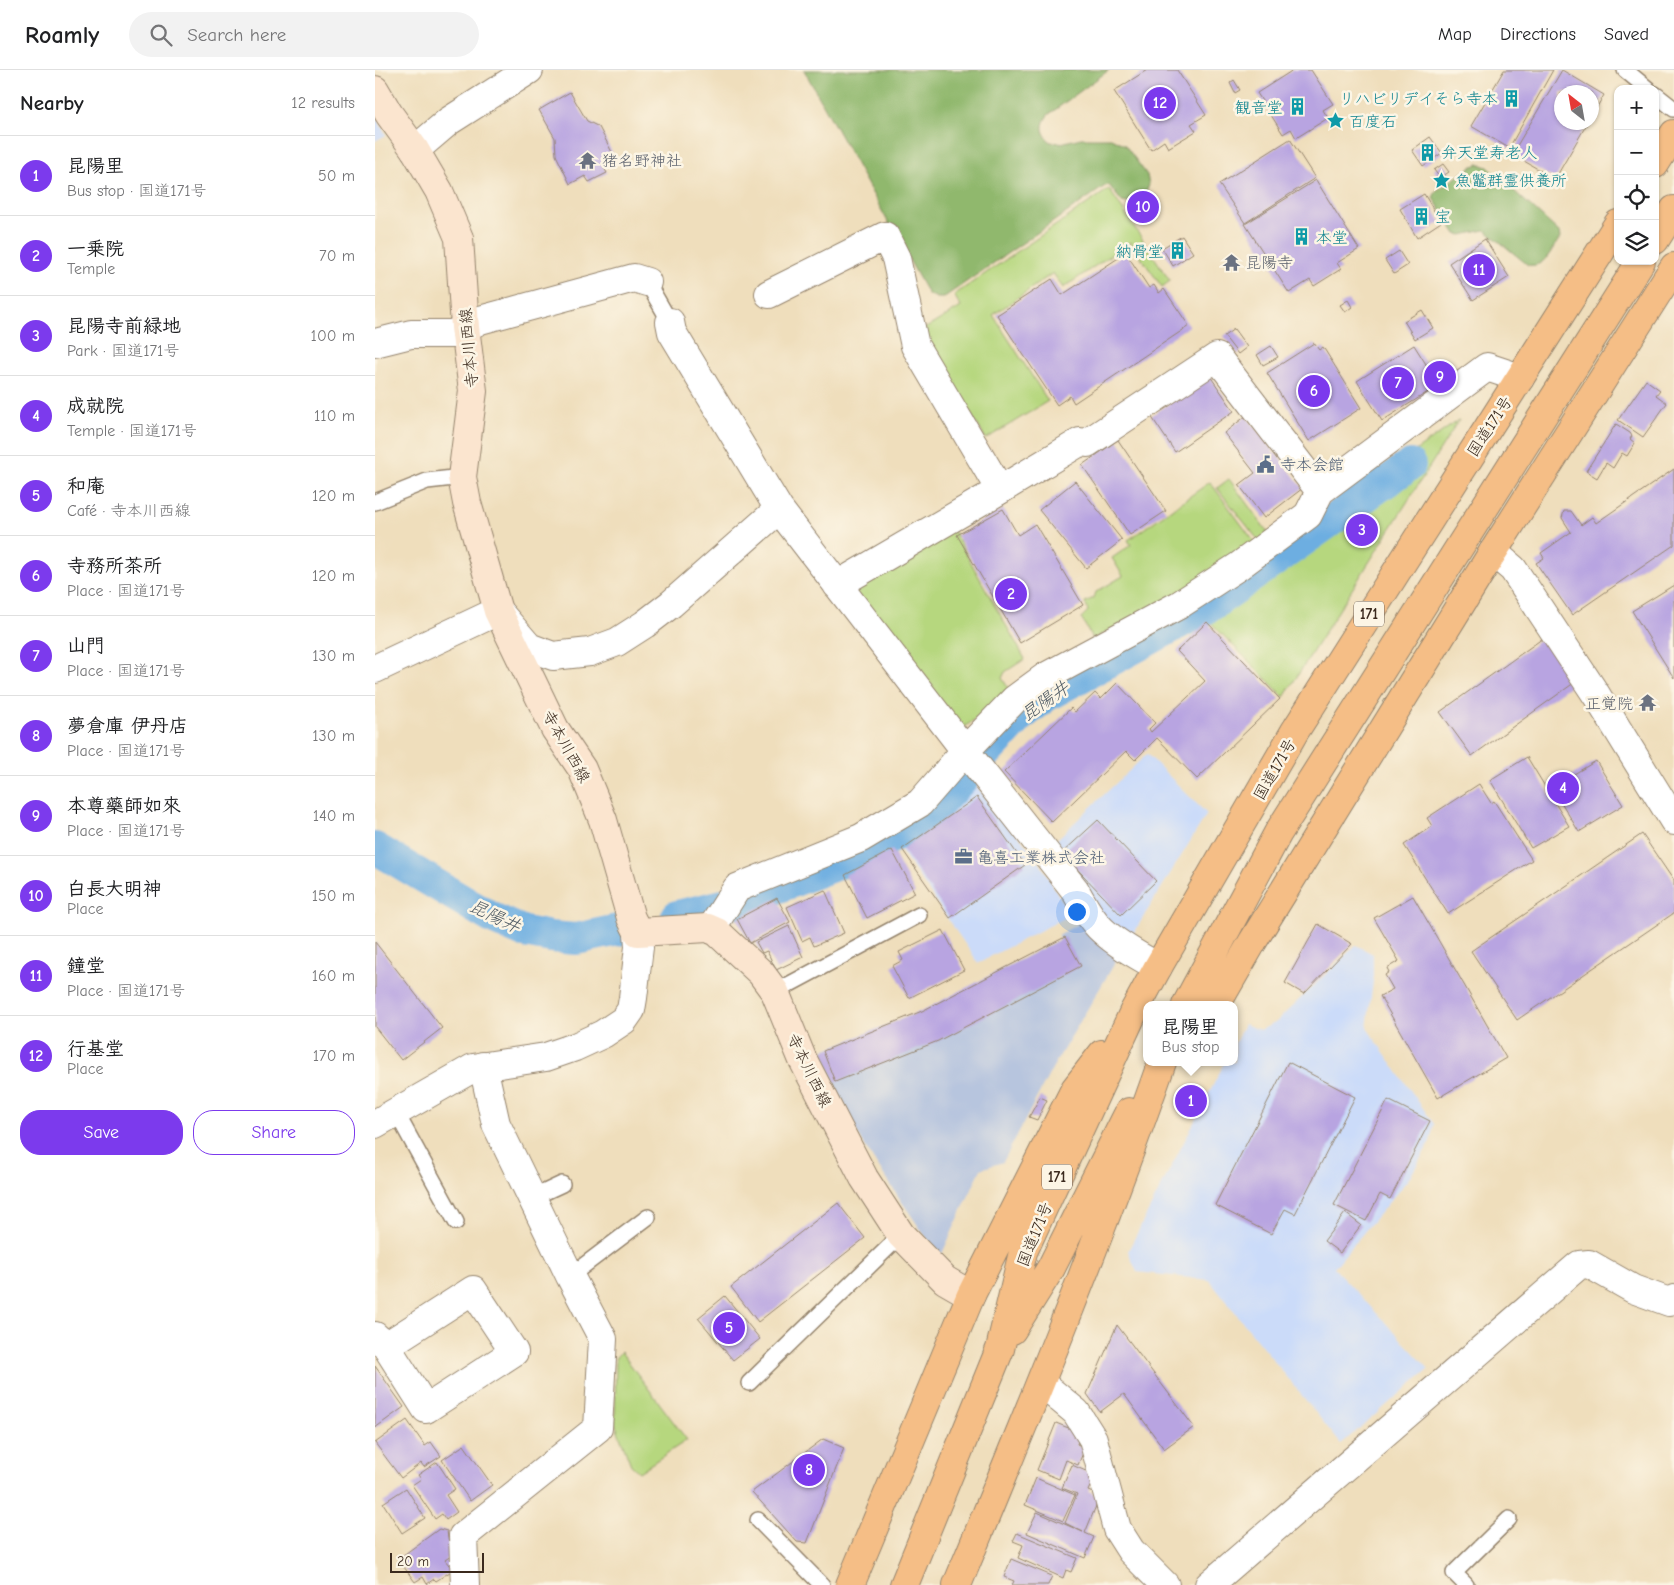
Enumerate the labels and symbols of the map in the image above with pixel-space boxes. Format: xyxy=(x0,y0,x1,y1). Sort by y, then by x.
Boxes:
pin: 12 xyxy=(1144,84,1176,122)
north arrow xyxy=(1554,85,1599,130)
building icon: リハビリデイそら寺本 xyxy=(1502,88,1522,108)
place label: リハビリデイそら寺本 xyxy=(1339,90,1498,108)
building icon: 観音堂 xyxy=(1287,97,1307,117)
place label: 観音堂 xyxy=(1235,99,1283,117)
place icon: 百度石 xyxy=(1325,111,1345,131)
place label: 百度石 xyxy=(1349,113,1397,131)
building icon: 弁天堂寿老人 xyxy=(1417,142,1437,162)
place label: 弁天堂寿老人 xyxy=(1441,144,1537,162)
temple icon: 猪名野神社 xyxy=(578,150,598,170)
place label: 猪名野神社 xyxy=(602,152,682,170)
place icon: 魚鼈群霊供養所 xyxy=(1431,170,1451,190)
place label: 魚鼈群霊供養所 xyxy=(1455,172,1567,190)
pin: 10 xyxy=(1127,188,1159,226)
building icon: 宝 xyxy=(1411,206,1431,226)
place label: 宝 xyxy=(1435,208,1451,226)
building icon: 本堂 xyxy=(1292,227,1312,247)
place label: 本堂 xyxy=(1316,229,1348,247)
building icon: 納骨堂 xyxy=(1168,241,1188,261)
place label: 納骨堂 xyxy=(1116,243,1164,261)
pin: 11 xyxy=(1463,251,1495,289)
temple icon: 昆陽寺 xyxy=(1221,252,1241,272)
place label: 昆陽寺 xyxy=(1245,254,1293,272)
street label: 寺本川西線 xyxy=(457,307,481,389)
pin: 9 xyxy=(1424,358,1456,396)
pin: 7 xyxy=(1382,364,1414,402)
pin: 6 xyxy=(1298,372,1330,410)
street label: 国道171号 xyxy=(1464,393,1516,460)
public building icon: 寺本会館 xyxy=(1256,454,1276,474)
place label: 寺本会館 xyxy=(1280,456,1344,474)
pin: 3 xyxy=(1346,511,1378,549)
pin: 2 xyxy=(995,575,1027,613)
road number: 171 xyxy=(1354,602,1384,626)
water label: 昆陽井 xyxy=(1017,677,1074,725)
temple icon: 正覚院 xyxy=(1637,693,1657,713)
place label: 正覚院 xyxy=(1585,695,1633,713)
street label: 寺本川西線 xyxy=(539,707,593,786)
street label: 国道171号 xyxy=(1250,735,1300,804)
pin: 4 xyxy=(1547,769,1579,807)
office icon: 亀喜工業株式会社 xyxy=(953,847,973,867)
place label: 亀喜工業株式会社 xyxy=(977,849,1105,867)
water label: 昆陽井 xyxy=(466,895,525,938)
your location xyxy=(1064,899,1090,925)
street label: 寺本川西線 xyxy=(783,1031,835,1110)
pin: 1 xyxy=(1175,1082,1207,1120)
road number: 171 xyxy=(1042,1164,1072,1190)
street label: 国道171号 xyxy=(1014,1199,1056,1269)
pin: 5 xyxy=(713,1309,745,1347)
pin: 8 xyxy=(793,1451,825,1489)
scale bar xyxy=(390,1550,484,1573)

